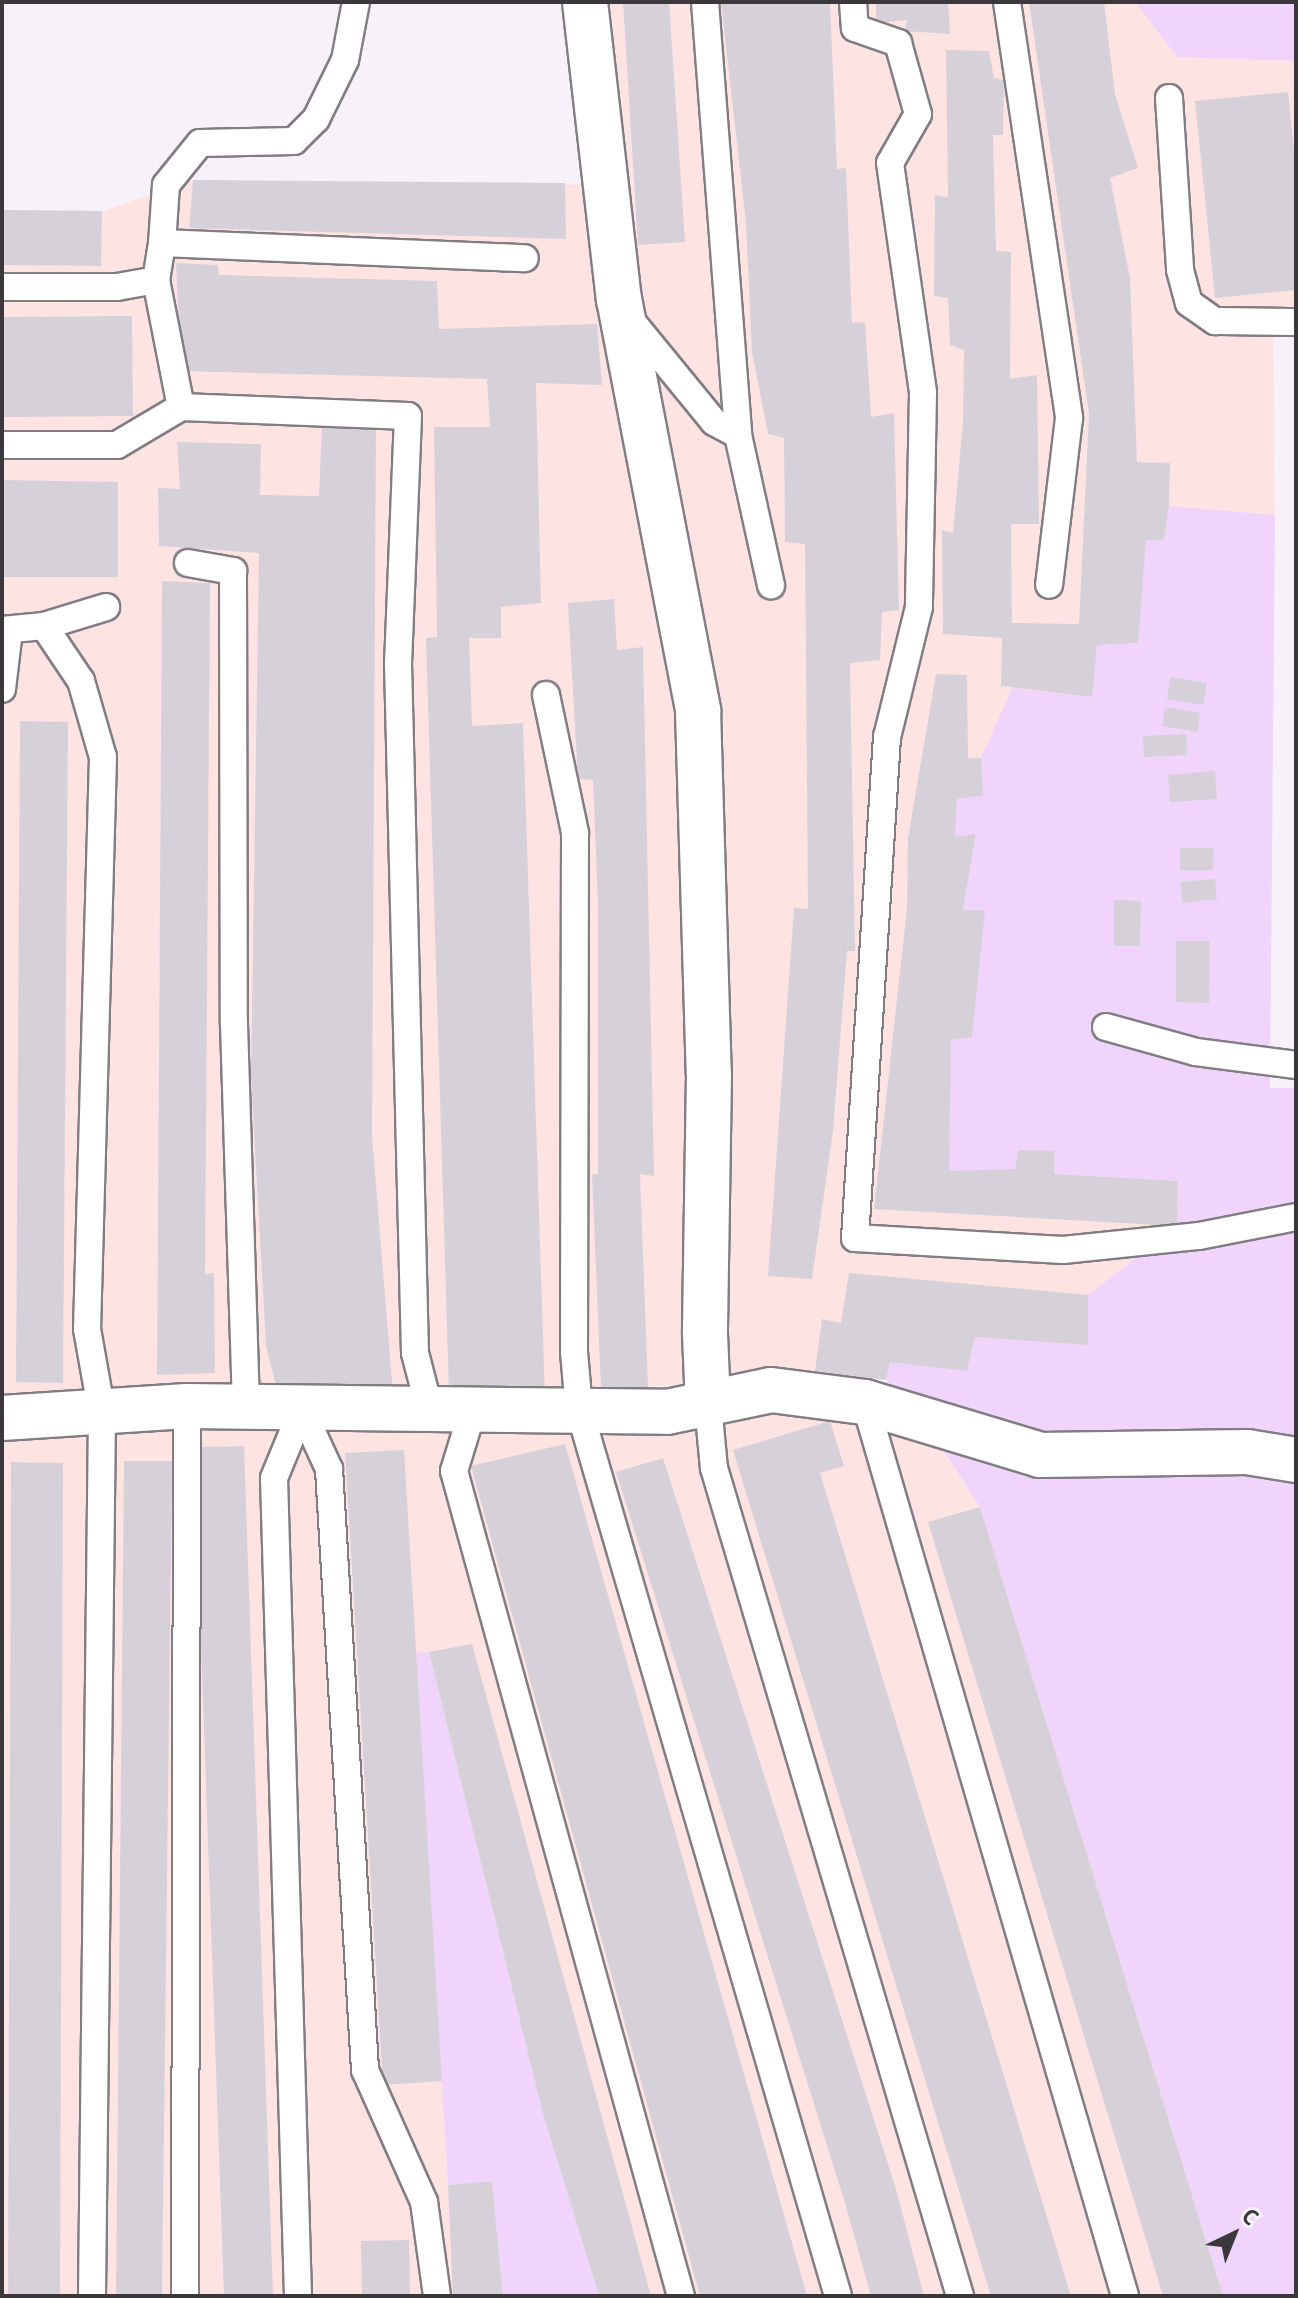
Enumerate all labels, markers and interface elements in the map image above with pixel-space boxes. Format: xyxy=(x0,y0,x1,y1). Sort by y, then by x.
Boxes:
north arrow xyxy=(1194,2194,1274,2274)
text: С xyxy=(1236,2202,1264,2231)

